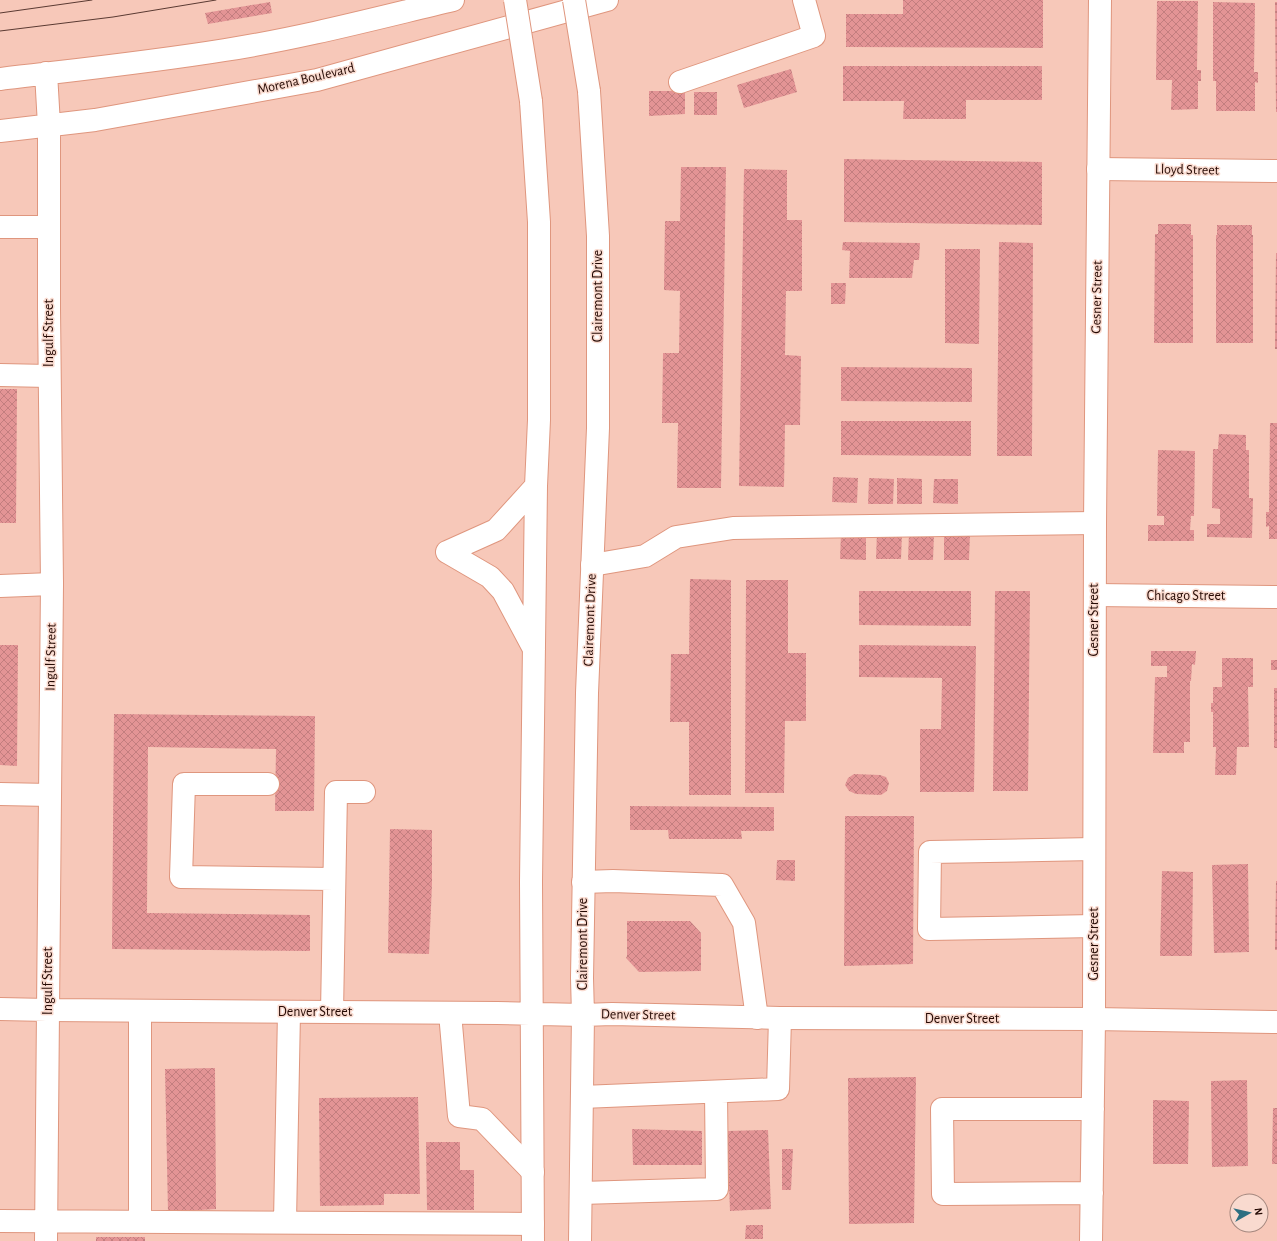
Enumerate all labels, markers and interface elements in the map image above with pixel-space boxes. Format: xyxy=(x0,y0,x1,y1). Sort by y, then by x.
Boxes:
street label: Morena Boulevard xyxy=(256,61,356,97)
street label: Lloyd Street xyxy=(1155,162,1220,178)
street label: Clairemont Drive xyxy=(591,250,605,342)
street label: Gesner Street xyxy=(1089,260,1105,334)
street label: Ingulf Street xyxy=(42,299,56,367)
street label: Clairemont Drive xyxy=(581,573,599,667)
street label: Gesner Street xyxy=(1087,583,1101,657)
street label: Chicago Street xyxy=(1147,589,1226,603)
street label: Ingulf Street xyxy=(43,622,59,691)
street label: Clairemont Drive xyxy=(576,898,590,990)
street label: Gesner Street xyxy=(1087,907,1101,981)
street label: Ingulf Street xyxy=(41,947,55,1015)
street label: Denver Street xyxy=(278,1005,353,1019)
street label: Denver Street xyxy=(601,1007,676,1023)
street label: Denver Street xyxy=(925,1012,1000,1026)
north arrow xyxy=(1229,1193,1269,1233)
text: N xyxy=(1252,1207,1264,1216)

